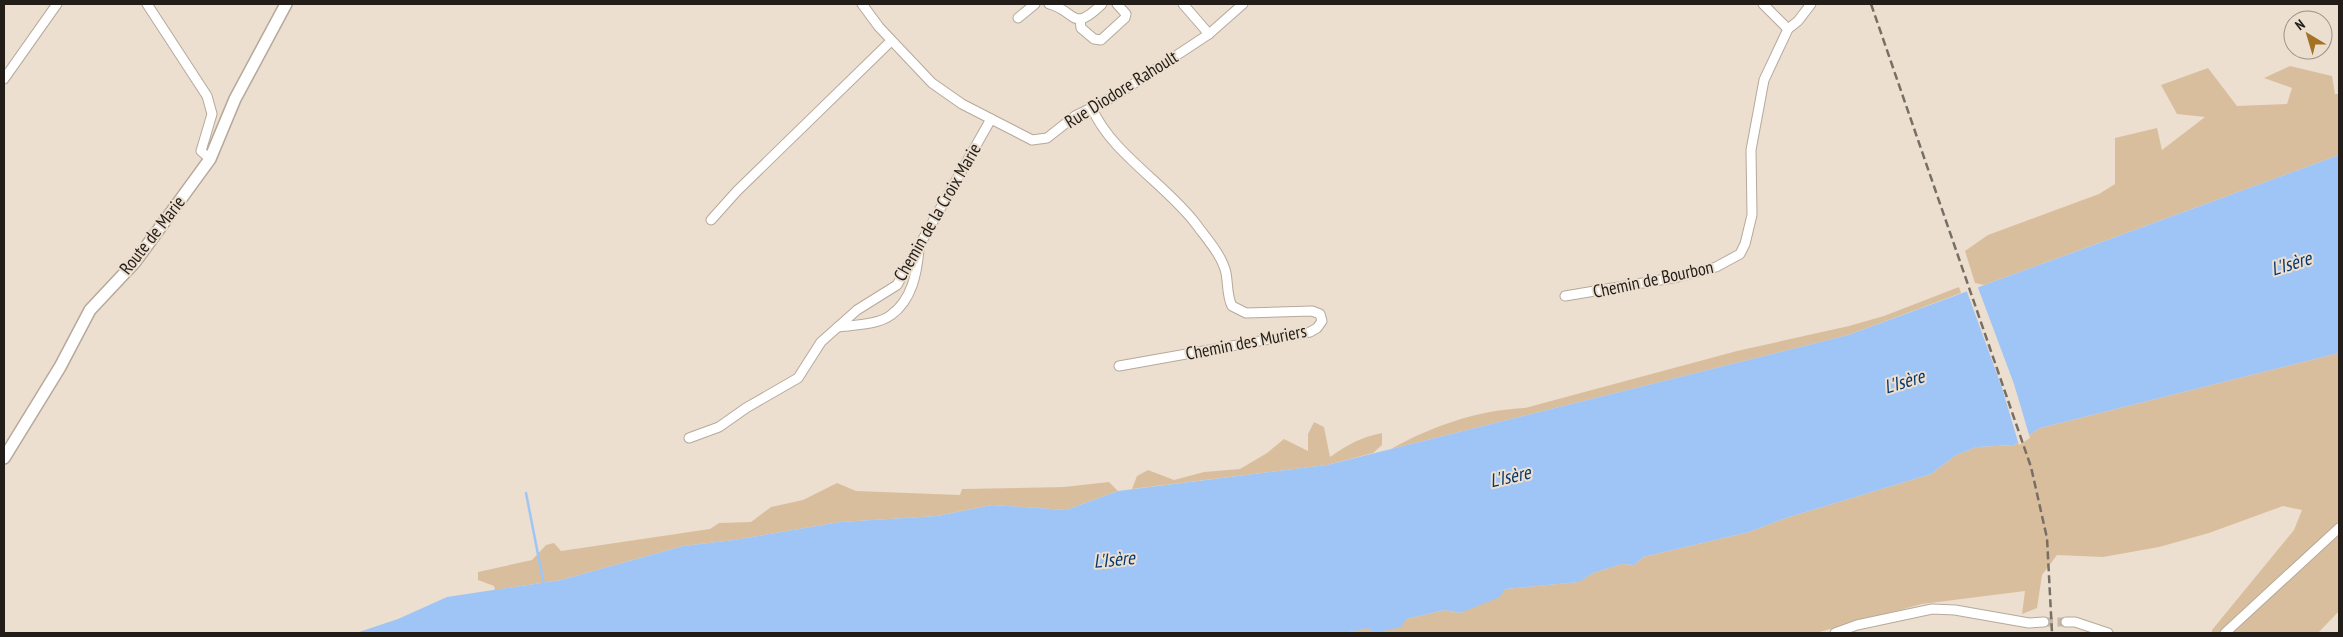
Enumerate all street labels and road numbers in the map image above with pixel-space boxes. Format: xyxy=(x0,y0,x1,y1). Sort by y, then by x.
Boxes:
street label: Rue Diodore Rahoult xyxy=(1060,45,1182,133)
street label: Chemin de la Croix Marie xyxy=(888,139,986,285)
street label: Route de Marie xyxy=(114,191,190,279)
street label: Chemin de Bourbon xyxy=(1591,255,1715,303)
street label: Chemin des Muriers xyxy=(1184,319,1308,365)

